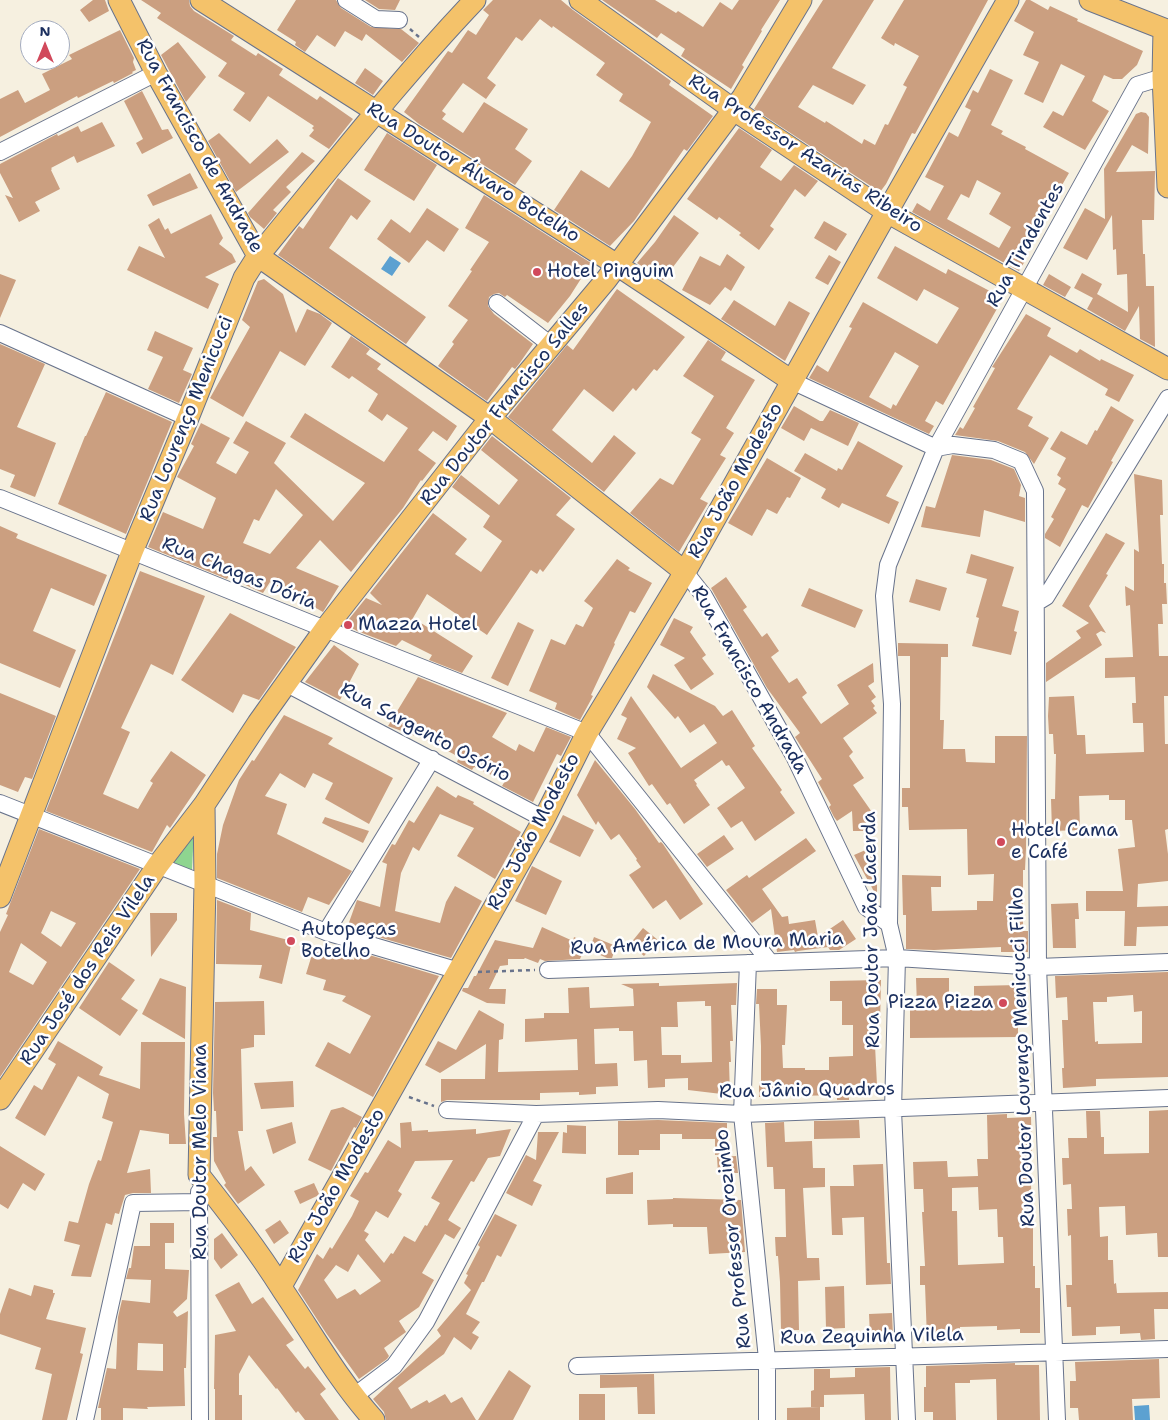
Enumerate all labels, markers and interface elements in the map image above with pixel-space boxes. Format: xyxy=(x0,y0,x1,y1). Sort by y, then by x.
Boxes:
north arrow xyxy=(20,20,70,70)
text: N xyxy=(39,22,51,40)
street label: Rua Francisco de Andrade xyxy=(131,35,267,257)
street label: Rua Professor Azarias Ribeiro xyxy=(684,70,926,238)
street label: Rua Doutor Álvaro Botelho xyxy=(362,98,584,248)
street label: Rua Tiradentes xyxy=(982,179,1070,311)
place label: Hotel Pinguim xyxy=(547,261,674,283)
marker: Hotel Pinguim xyxy=(531,266,543,278)
street label: Rua Doutor Francisco Salles xyxy=(416,298,594,510)
street label: Rua Lourenço Menicucci xyxy=(135,313,239,525)
street label: Rua João Modesto xyxy=(684,399,788,563)
street label: Rua Chagas Dória xyxy=(158,533,320,615)
street label: Rua Francisco Andrada xyxy=(686,582,812,778)
place label: Mazza Hotel xyxy=(358,614,477,636)
marker: Mazza Hotel xyxy=(342,619,354,631)
street label: Rua Sargento Osório xyxy=(336,678,514,788)
street label: Rua João Modesto xyxy=(483,750,585,914)
street label: Rua Doutor João Lacerda xyxy=(859,811,885,1049)
place label: Hotel Cama e Café xyxy=(1011,820,1118,864)
marker: Hotel Cama e Café xyxy=(995,836,1007,848)
street label: Rua José dos Reis Vilela xyxy=(16,870,160,1070)
street label: Rua Doutor Lourenço Menicucci Filho xyxy=(1006,887,1040,1227)
place label: Autopeças Botelho xyxy=(301,919,397,963)
street label: Rua América de Moura Maria xyxy=(570,928,844,960)
marker: Autopeças Botelho xyxy=(285,935,297,947)
place label: Pizza Pizza xyxy=(888,992,993,1014)
marker: Pizza Pizza xyxy=(997,997,1009,1009)
street label: Rua Doutor Melo Viana xyxy=(190,1044,212,1260)
street label: Rua Jânio Quadros xyxy=(719,1078,895,1104)
street label: Rua João Modesto xyxy=(284,1105,390,1267)
street label: Rua Professor Orozimbo xyxy=(711,1128,757,1350)
street label: Rua Zequinha Vilela xyxy=(780,1324,964,1350)

